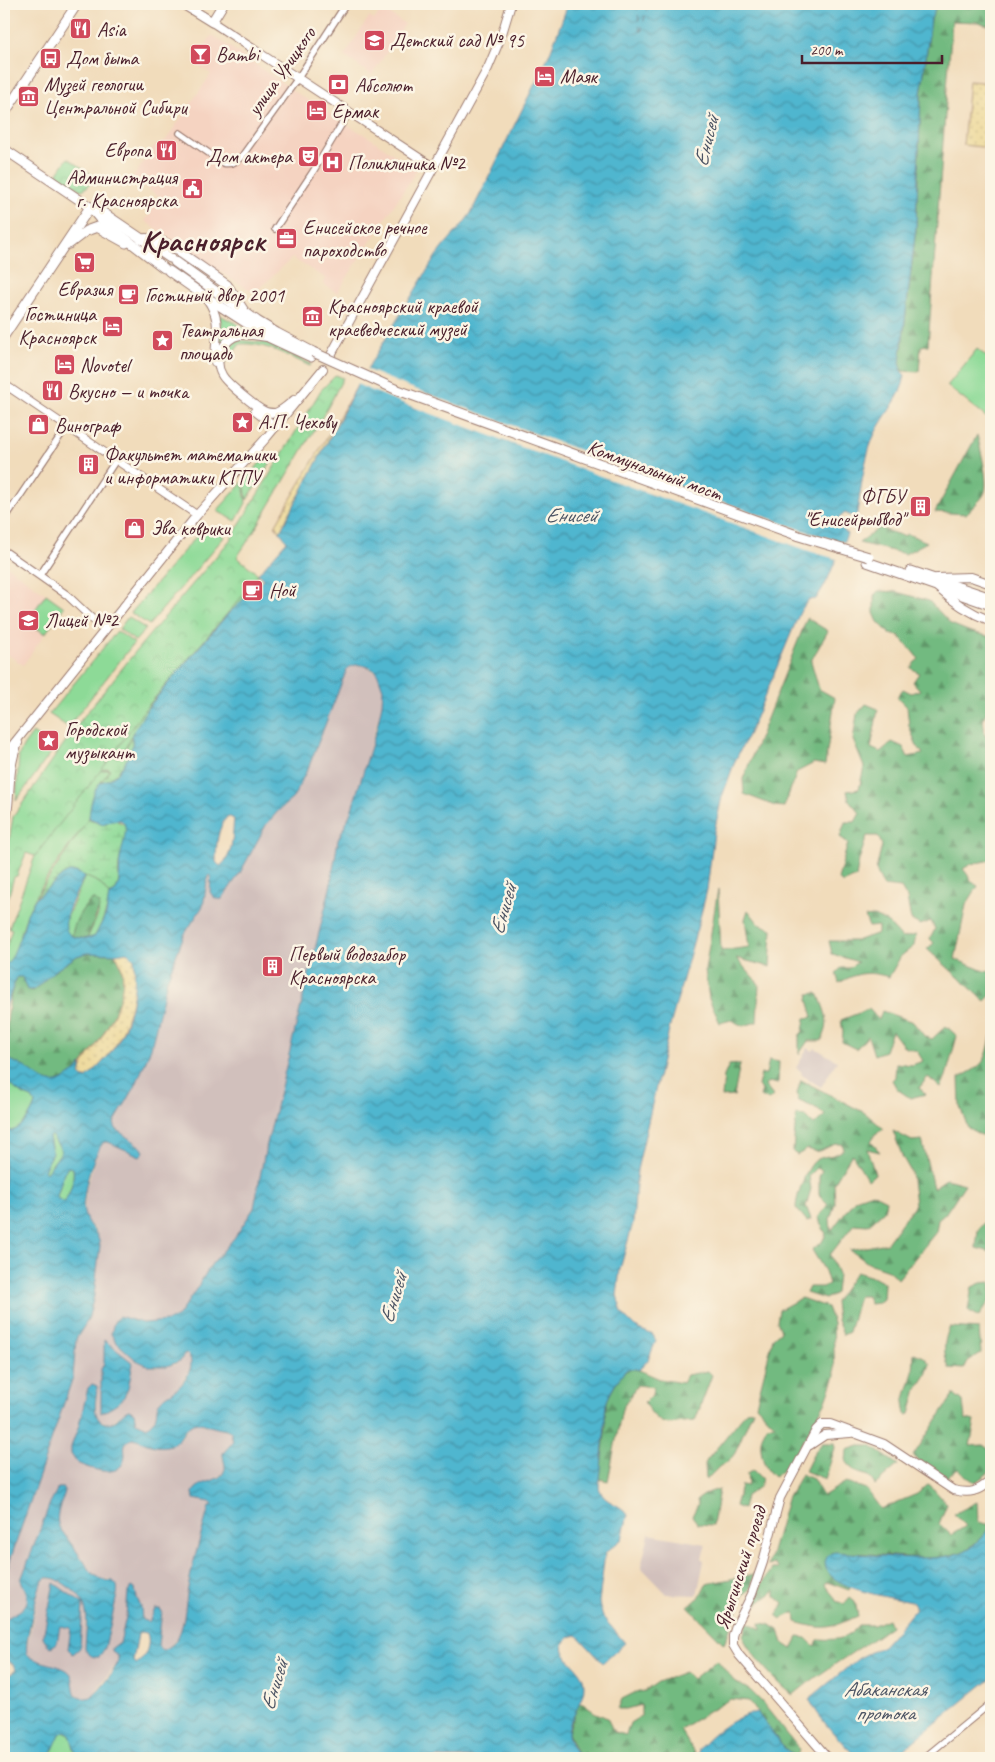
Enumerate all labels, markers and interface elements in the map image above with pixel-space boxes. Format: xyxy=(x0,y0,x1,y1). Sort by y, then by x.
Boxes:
restaurant icon: Asia xyxy=(69,17,93,41)
place label: Asia xyxy=(97,17,127,42)
street label: улица Урицкого xyxy=(241,21,322,121)
school or university icon: Детский сад № 95 xyxy=(362,28,386,52)
place label: Детский сад № 95 xyxy=(390,28,525,53)
scale bar xyxy=(802,32,942,64)
text: 200 m xyxy=(810,41,844,60)
bar icon: Bambi xyxy=(188,42,212,66)
place label: Bambi xyxy=(216,42,261,67)
bus stop icon: Дом быта xyxy=(38,46,62,70)
place label: Дом быта xyxy=(66,46,140,71)
hotel icon: Маяк xyxy=(532,64,556,88)
place label: Маяк xyxy=(560,64,598,89)
place label: Музей геологии Центральной Сибири xyxy=(44,72,189,120)
bank icon: Абсолют xyxy=(327,73,351,97)
place label: Абсолют xyxy=(355,73,413,98)
museum icon: Музей геологии Центральной Сибири xyxy=(16,84,40,108)
hotel icon: Ермак xyxy=(304,99,328,123)
place label: Ермак xyxy=(332,99,380,124)
water label: Енисей xyxy=(687,109,726,169)
place label: Европа xyxy=(105,138,153,163)
restaurant icon: Европа xyxy=(155,138,179,162)
place label: Дом актера xyxy=(206,144,293,169)
theatre icon: Дом актера xyxy=(296,144,320,168)
hospital icon: Поликлиника №2 xyxy=(320,151,344,175)
place label: Поликлиника №2 xyxy=(348,151,467,176)
place label: Администрация г. Красноярска xyxy=(67,165,179,213)
public building icon: Администрация г. Красноярска xyxy=(181,176,205,200)
place label: Енисейское речное пароходство xyxy=(303,215,428,263)
district label: Красноярск xyxy=(141,222,267,260)
office icon: Енисейское речное пароходство xyxy=(275,226,299,250)
supermarket icon: Евразия xyxy=(73,251,97,275)
place label: Евразия xyxy=(58,277,114,302)
cafe icon: Гостиный двор 2001 xyxy=(117,283,141,307)
place label: Гостиный двор 2001 xyxy=(145,283,285,308)
place label: Красноярский краевой краеведческий музей xyxy=(328,294,479,342)
place label: Гостиница Красноярск xyxy=(18,302,98,350)
museum icon: Красноярский краевой краеведческий музей xyxy=(300,305,324,329)
hotel icon: Гостиница Красноярск xyxy=(100,314,124,338)
place label: Театральная площадь xyxy=(179,318,264,366)
place icon: Театральная площадь xyxy=(151,329,175,353)
hotel icon: Novotel xyxy=(52,353,76,377)
place label: Novotel xyxy=(80,353,133,378)
restaurant icon: Вкусно — и точка xyxy=(40,379,64,403)
place label: Вкусно — и точка xyxy=(68,379,190,404)
place icon: А.П. Чехову xyxy=(230,410,254,434)
place label: А.П. Чехову xyxy=(258,410,339,435)
shop icon: Винограф xyxy=(27,413,51,437)
place label: Винограф xyxy=(55,413,122,438)
street label: Коммунальный мост xyxy=(584,435,726,507)
place label: Факультет математики и информатики КГПУ xyxy=(104,442,278,490)
building icon: Факультет математики и информатики КГПУ xyxy=(76,453,100,477)
place label: ФГБУ "Енисейрыбвод" xyxy=(804,484,909,532)
building icon: ФГБУ "Енисейрыбвод" xyxy=(909,495,933,519)
water label: Енисей xyxy=(546,502,601,528)
shop icon: Эва коврики xyxy=(123,516,147,540)
place label: Эва коврики xyxy=(151,516,232,541)
cafe icon: Ной xyxy=(241,578,265,602)
place label: Ной xyxy=(269,578,297,603)
school or university icon: Лицей №2 xyxy=(17,608,41,632)
place label: Лицей №2 xyxy=(45,608,120,633)
place label: Городской музыкант xyxy=(65,717,135,765)
place icon: Городской музыкант xyxy=(37,729,61,753)
water label: Енисей xyxy=(483,877,524,937)
place label: Первый водозабор Красноярска xyxy=(289,942,407,990)
building icon: Первый водозабор Красноярска xyxy=(261,954,285,978)
water label: Енисей xyxy=(373,1266,414,1326)
street label: Ярыгинский проезд xyxy=(709,1502,773,1633)
water label: Енисей xyxy=(254,1653,295,1713)
water label: Абаканская протока xyxy=(844,1676,929,1726)

